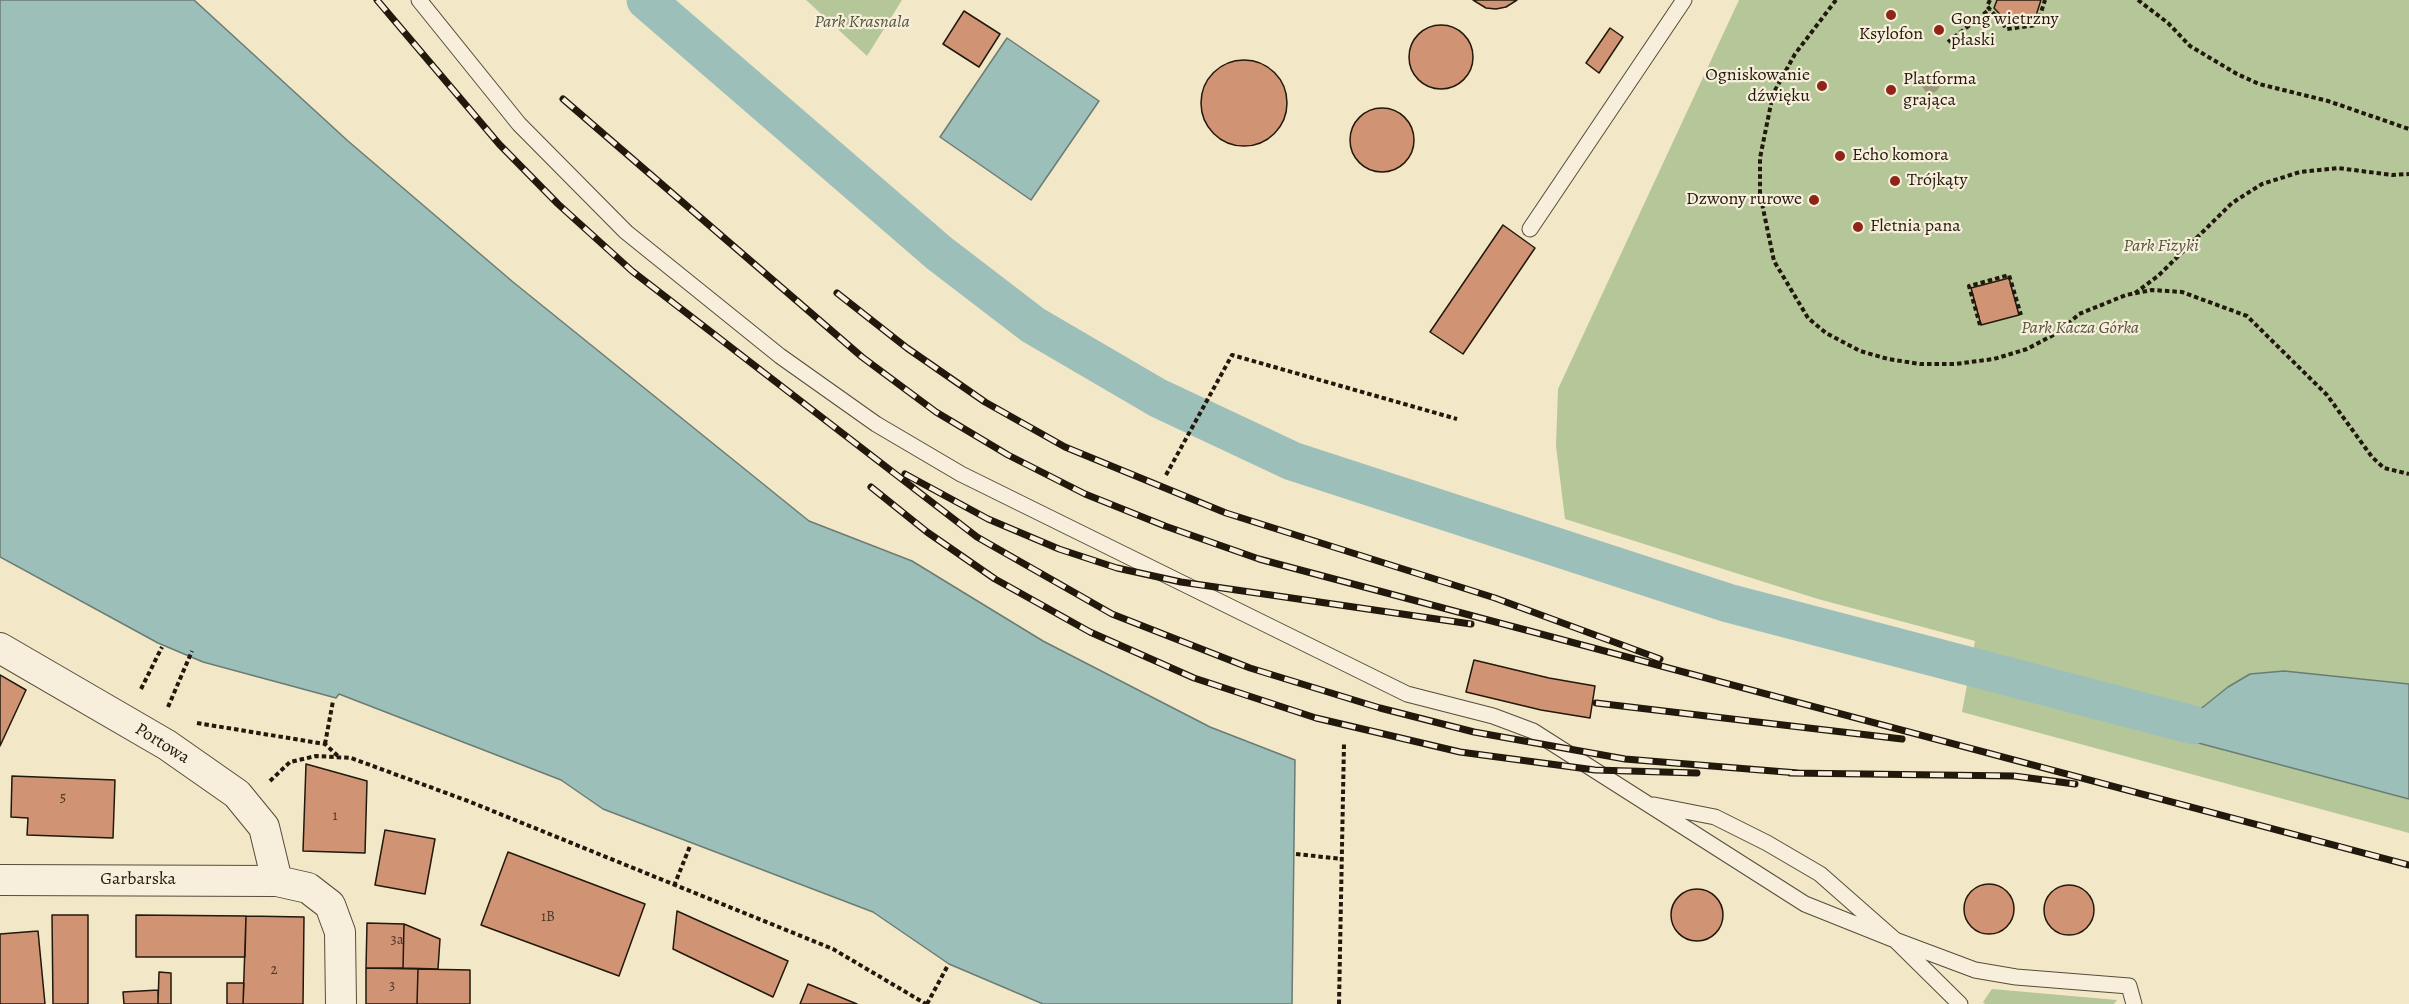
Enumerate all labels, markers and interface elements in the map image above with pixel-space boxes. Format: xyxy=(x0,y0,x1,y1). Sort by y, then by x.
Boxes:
marker: Ksylofon xyxy=(1884,8,1898,22)
place label: Gong wietrzny płaski xyxy=(1951,9,2059,52)
park label: Park Krasnala xyxy=(814,12,910,34)
marker: Gong wietrzny płaski xyxy=(1932,23,1946,37)
place label: Ksylofon xyxy=(1859,24,1923,46)
place label: Ogniskowanie dźwięku xyxy=(1705,65,1810,107)
place label: Platforma grająca xyxy=(1903,69,1976,112)
marker: Ogniskowanie dźwięku xyxy=(1815,79,1829,93)
marker: Platforma grająca xyxy=(1884,83,1898,97)
place label: Echo komora xyxy=(1852,145,1949,167)
marker: Echo komora xyxy=(1833,149,1847,163)
place label: Trójkąty xyxy=(1907,170,1967,192)
marker: Trójkąty xyxy=(1888,174,1902,188)
place label: Dzwony rurowe xyxy=(1686,189,1802,211)
marker: Dzwony rurowe xyxy=(1807,193,1821,207)
place label: Fletnia pana xyxy=(1870,216,1961,238)
marker: Fletnia pana xyxy=(1851,220,1865,234)
park label: Park Fizyki xyxy=(2123,236,2199,258)
park label: Park Kacza Górka xyxy=(2021,318,2139,340)
street label: Portowa xyxy=(131,719,193,769)
house number: 5 xyxy=(60,789,66,807)
house number: 1 xyxy=(332,807,338,825)
street label: Garbarska xyxy=(100,869,176,891)
house number: 1B xyxy=(541,908,555,926)
house number: 3a xyxy=(390,931,404,949)
house number: 2 xyxy=(270,961,278,979)
house number: 3 xyxy=(389,977,395,995)

